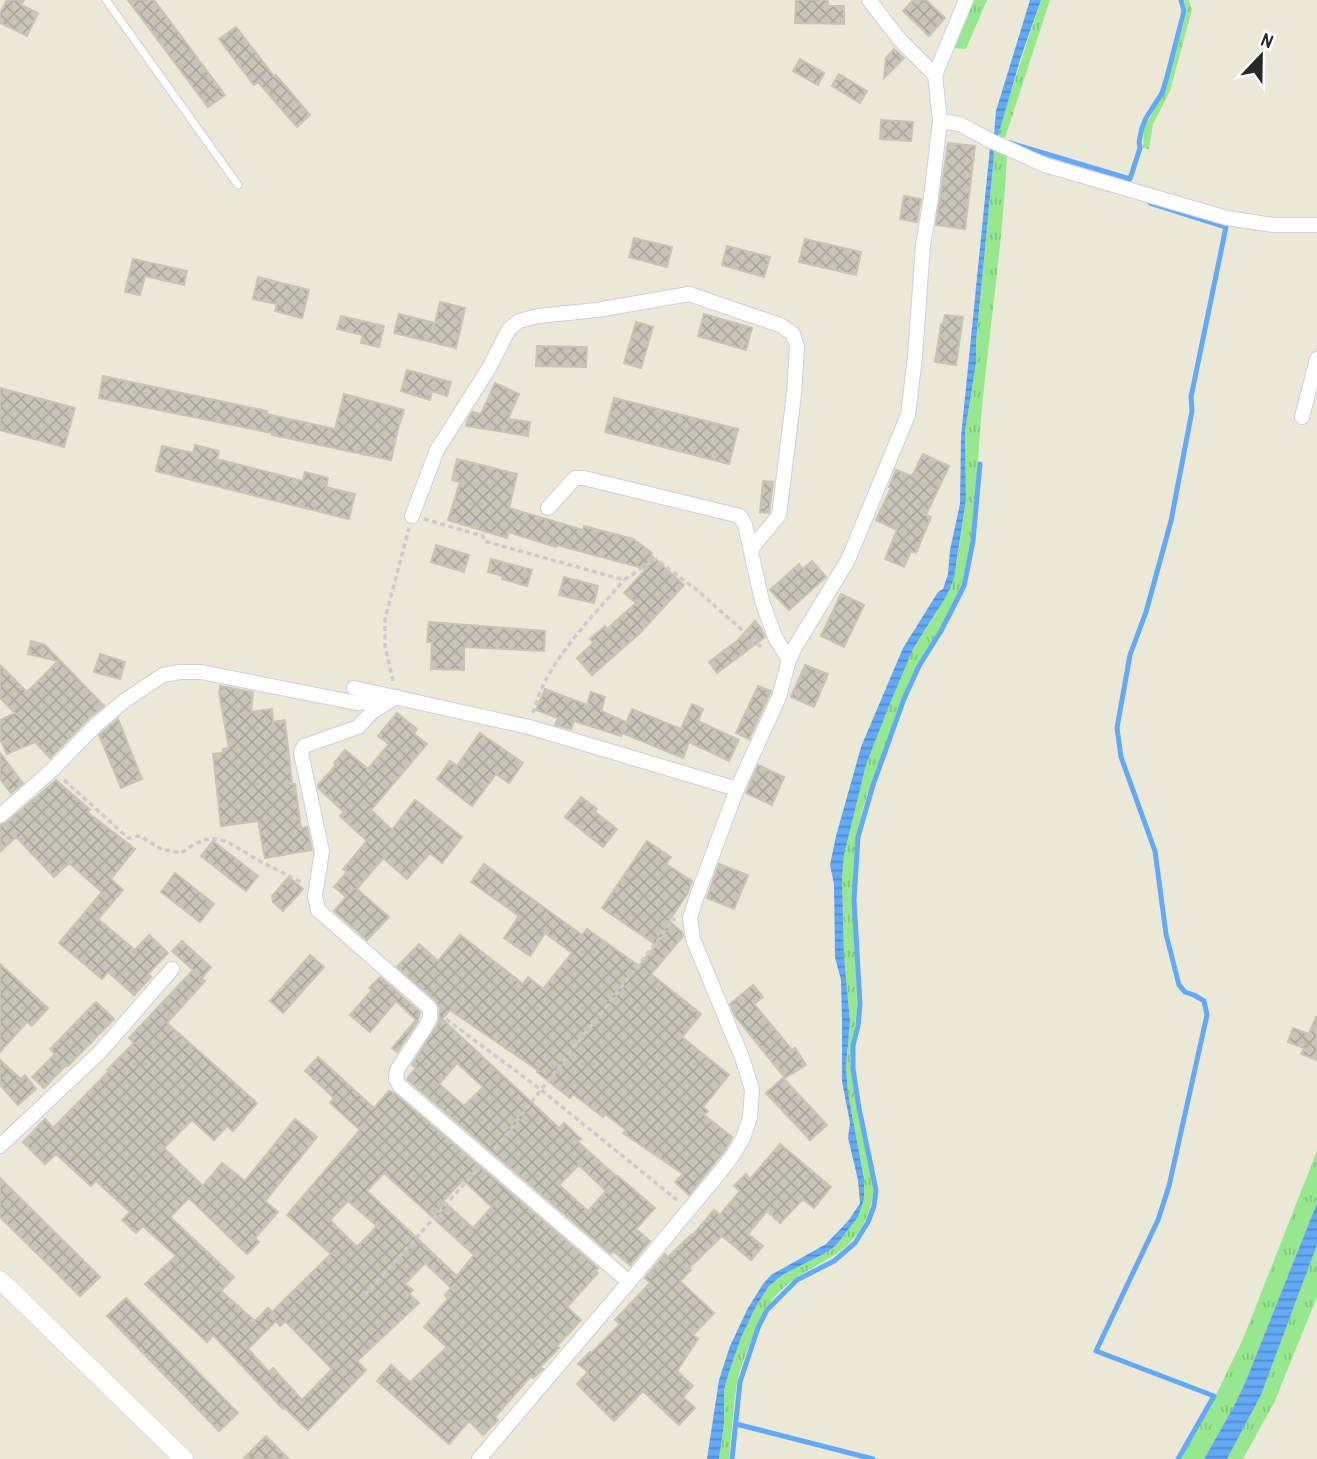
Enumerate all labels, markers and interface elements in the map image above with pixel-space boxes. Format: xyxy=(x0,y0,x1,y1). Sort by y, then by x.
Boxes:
north arrow xyxy=(1226,21,1296,91)
text: N xyxy=(1257,26,1277,54)

